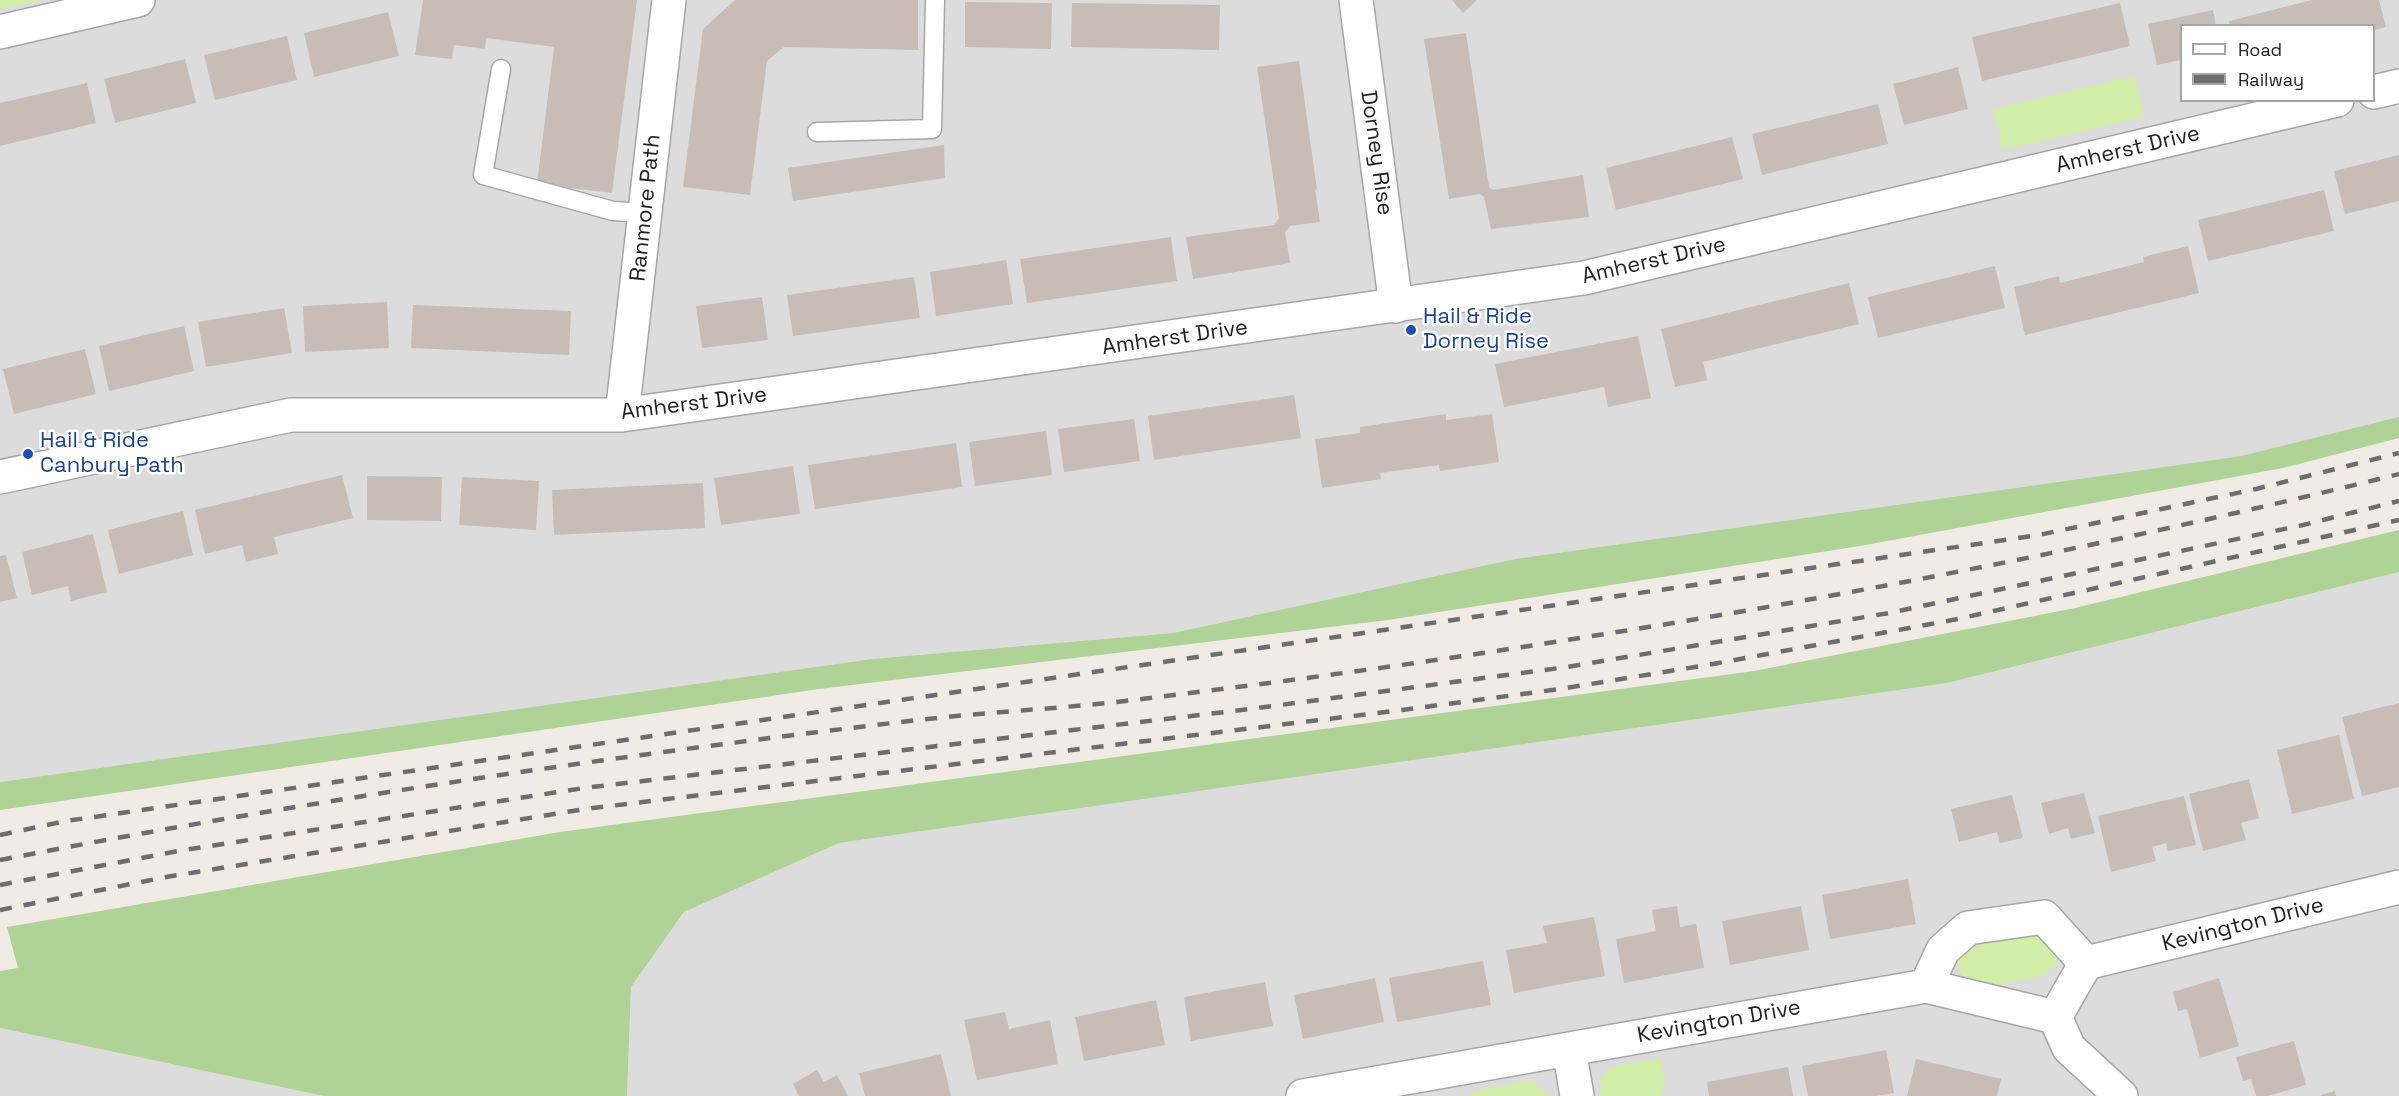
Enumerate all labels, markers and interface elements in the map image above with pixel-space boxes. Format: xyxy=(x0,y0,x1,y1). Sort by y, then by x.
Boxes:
legend xyxy=(2180,24,2375,102)
text: Road xyxy=(2238,38,2282,61)
text: Railway xyxy=(2238,68,2304,91)
street label: Dorney Rise xyxy=(1354,89,1398,217)
street label: Amherst Drive xyxy=(2053,121,2203,179)
street label: Ranmore Path xyxy=(625,133,667,283)
street label: Amherst Drive xyxy=(1579,232,1729,290)
place label: Hail & Ride Dorney Rise xyxy=(1423,304,1549,356)
street label: Amherst Drive xyxy=(1100,315,1250,361)
marker: Hail & Ride Dorney Rise xyxy=(1404,323,1418,337)
street label: Amherst Drive xyxy=(619,382,769,426)
place label: Hail & Ride Canbury Path xyxy=(40,428,184,480)
marker: Hail & Ride Canbury Path xyxy=(21,447,35,461)
street label: Kevington Drive xyxy=(2159,892,2327,958)
street label: Kevington Drive xyxy=(1635,995,1803,1049)

